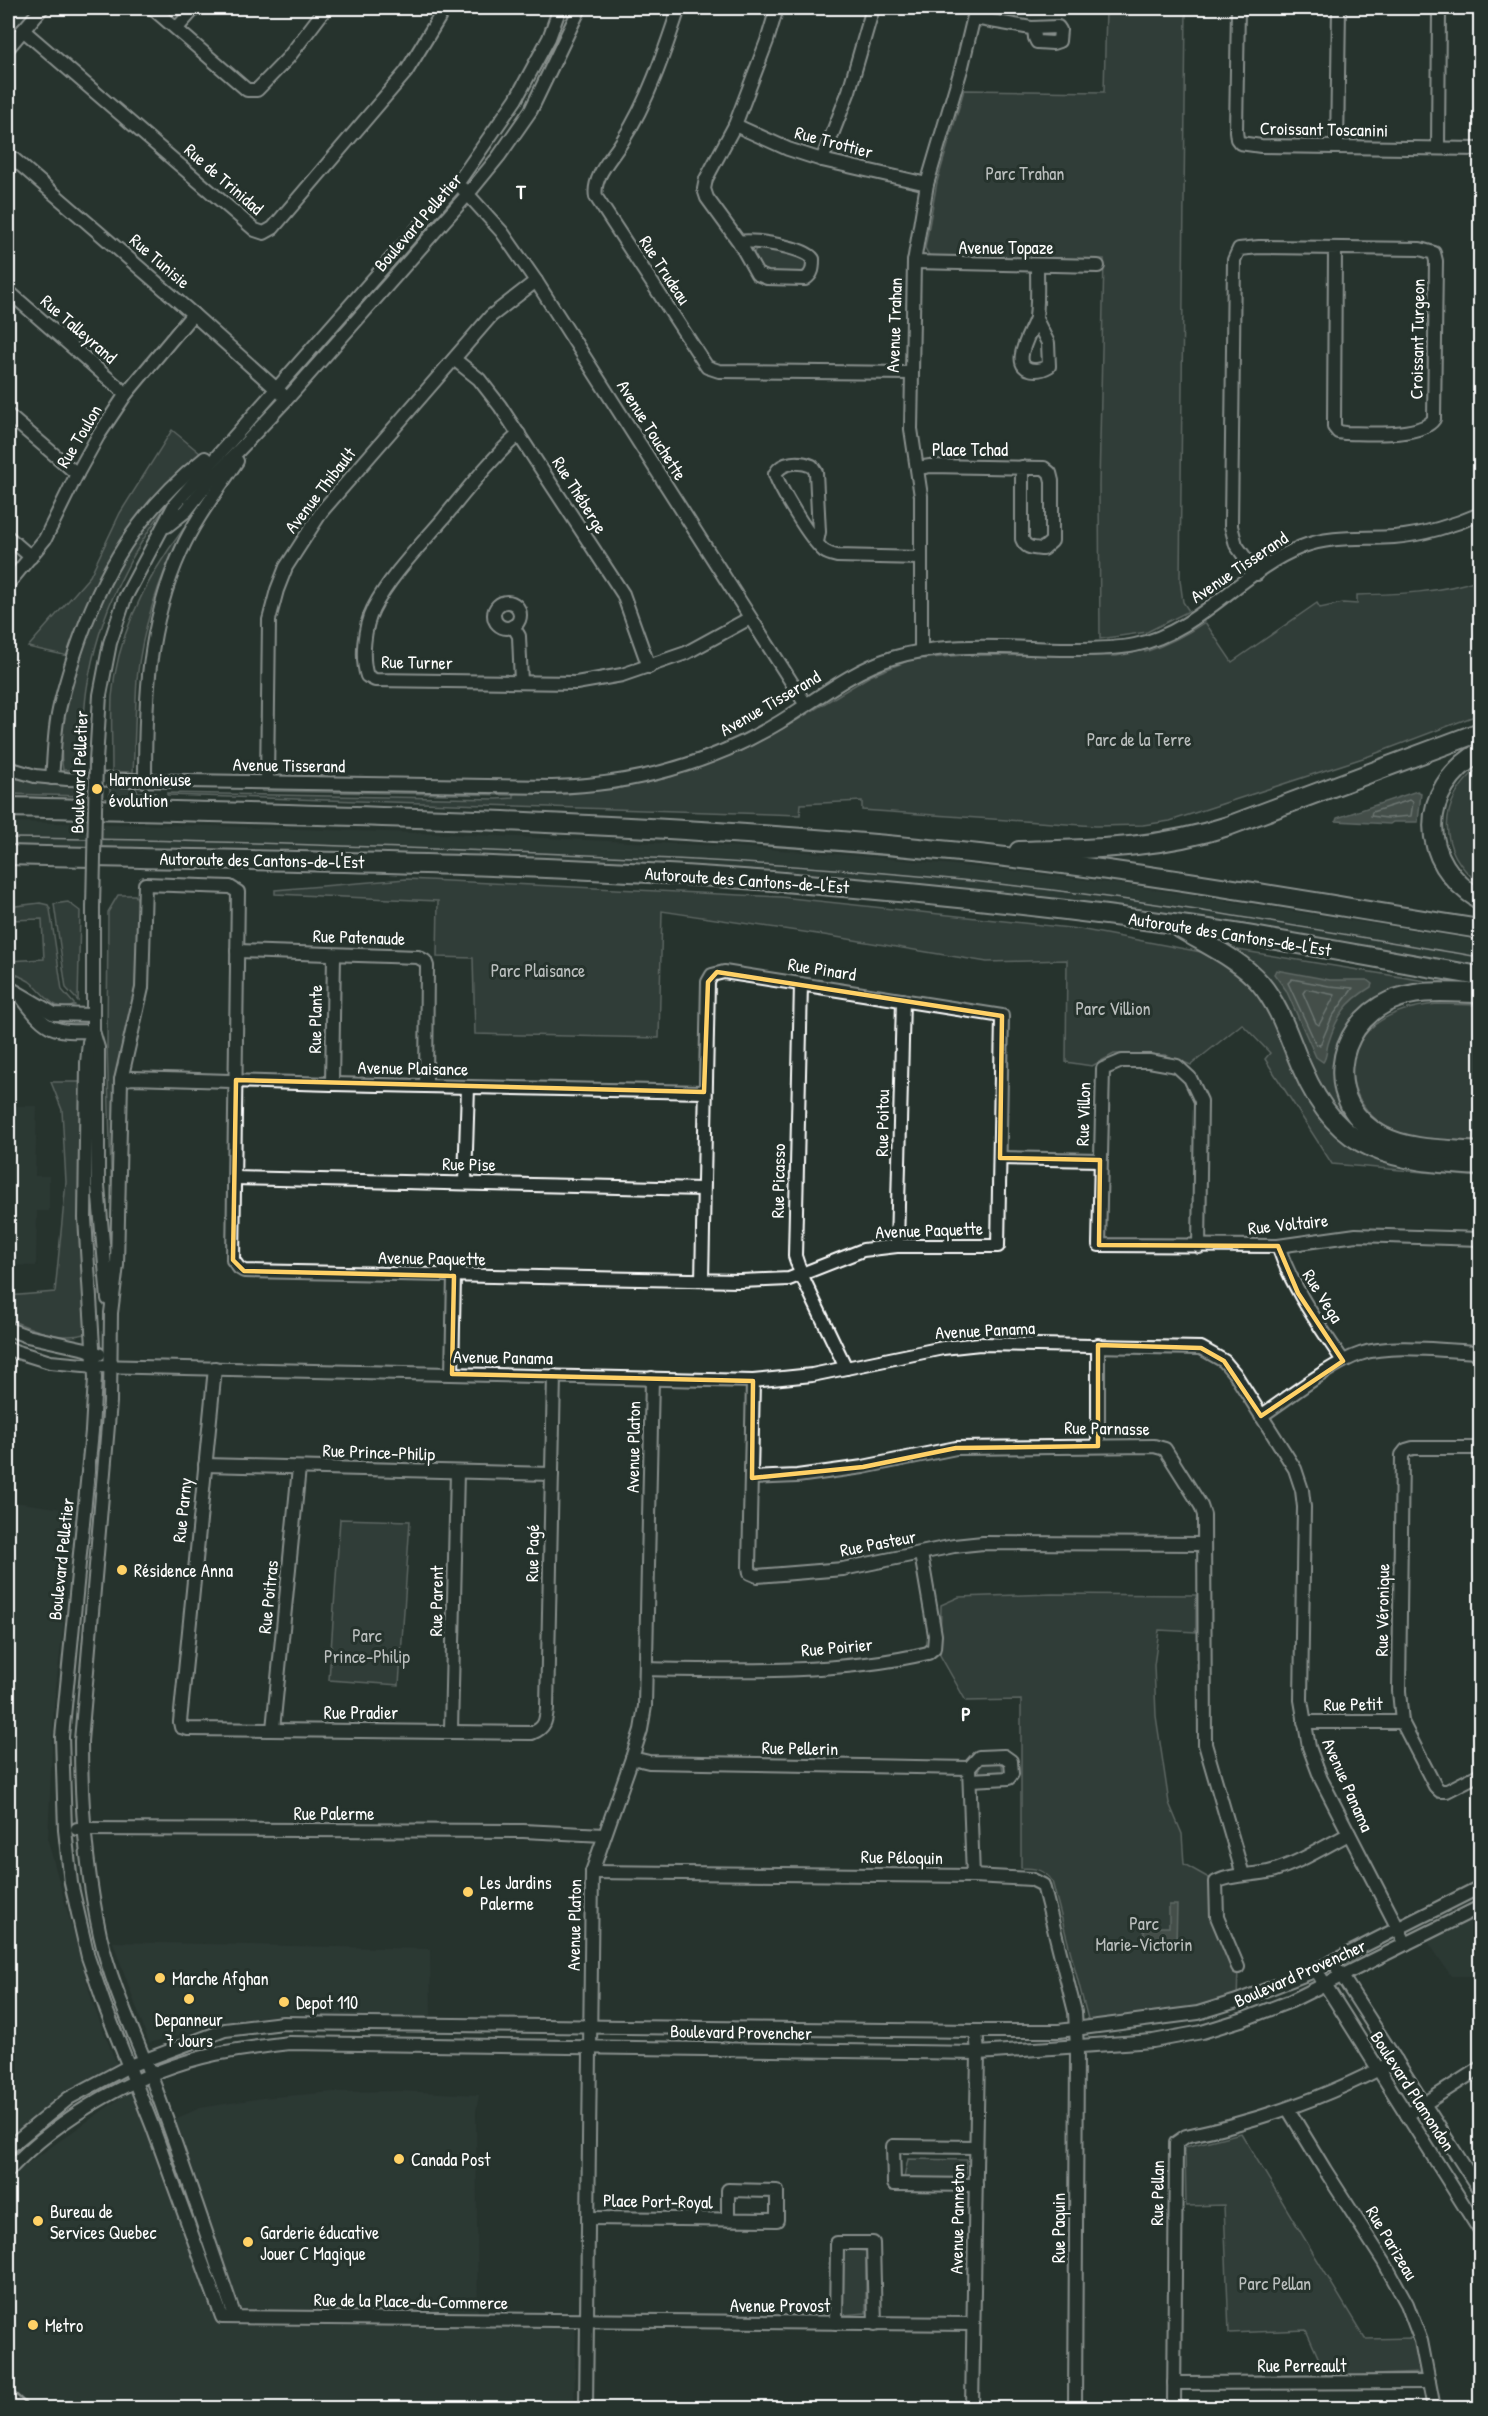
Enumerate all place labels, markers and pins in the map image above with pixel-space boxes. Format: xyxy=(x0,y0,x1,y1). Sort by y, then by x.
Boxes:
place label: Harmonieuse évolution xyxy=(109,767,192,813)
marker: Harmonieuse évolution xyxy=(90,782,104,796)
place label: Résidence Anna xyxy=(134,1558,233,1583)
marker: Résidence Anna xyxy=(115,1563,129,1577)
place label: Les Jardins Palerme xyxy=(480,1870,552,1916)
marker: Les Jardins Palerme xyxy=(461,1885,475,1899)
place label: Marche Afghan xyxy=(172,1966,269,1991)
marker: Marche Afghan xyxy=(153,1971,167,1985)
place label: Depot 110 xyxy=(296,1990,358,2015)
marker: Depanneur 7 Jours xyxy=(182,1992,196,2006)
marker: Depot 110 xyxy=(277,1995,291,2009)
place label: Depanneur 7 Jours xyxy=(155,2007,223,2053)
place label: Canada Post xyxy=(411,2147,491,2172)
marker: Canada Post xyxy=(392,2152,406,2166)
place label: Bureau de Services Quebec xyxy=(50,2199,157,2245)
marker: Bureau de Services Quebec xyxy=(31,2214,45,2228)
place label: Garderie éducative Jouer C Magique xyxy=(260,2220,379,2266)
marker: Garderie éducative Jouer C Magique xyxy=(241,2235,255,2249)
place label: Metro xyxy=(45,2313,83,2338)
marker: Metro xyxy=(26,2318,40,2332)

